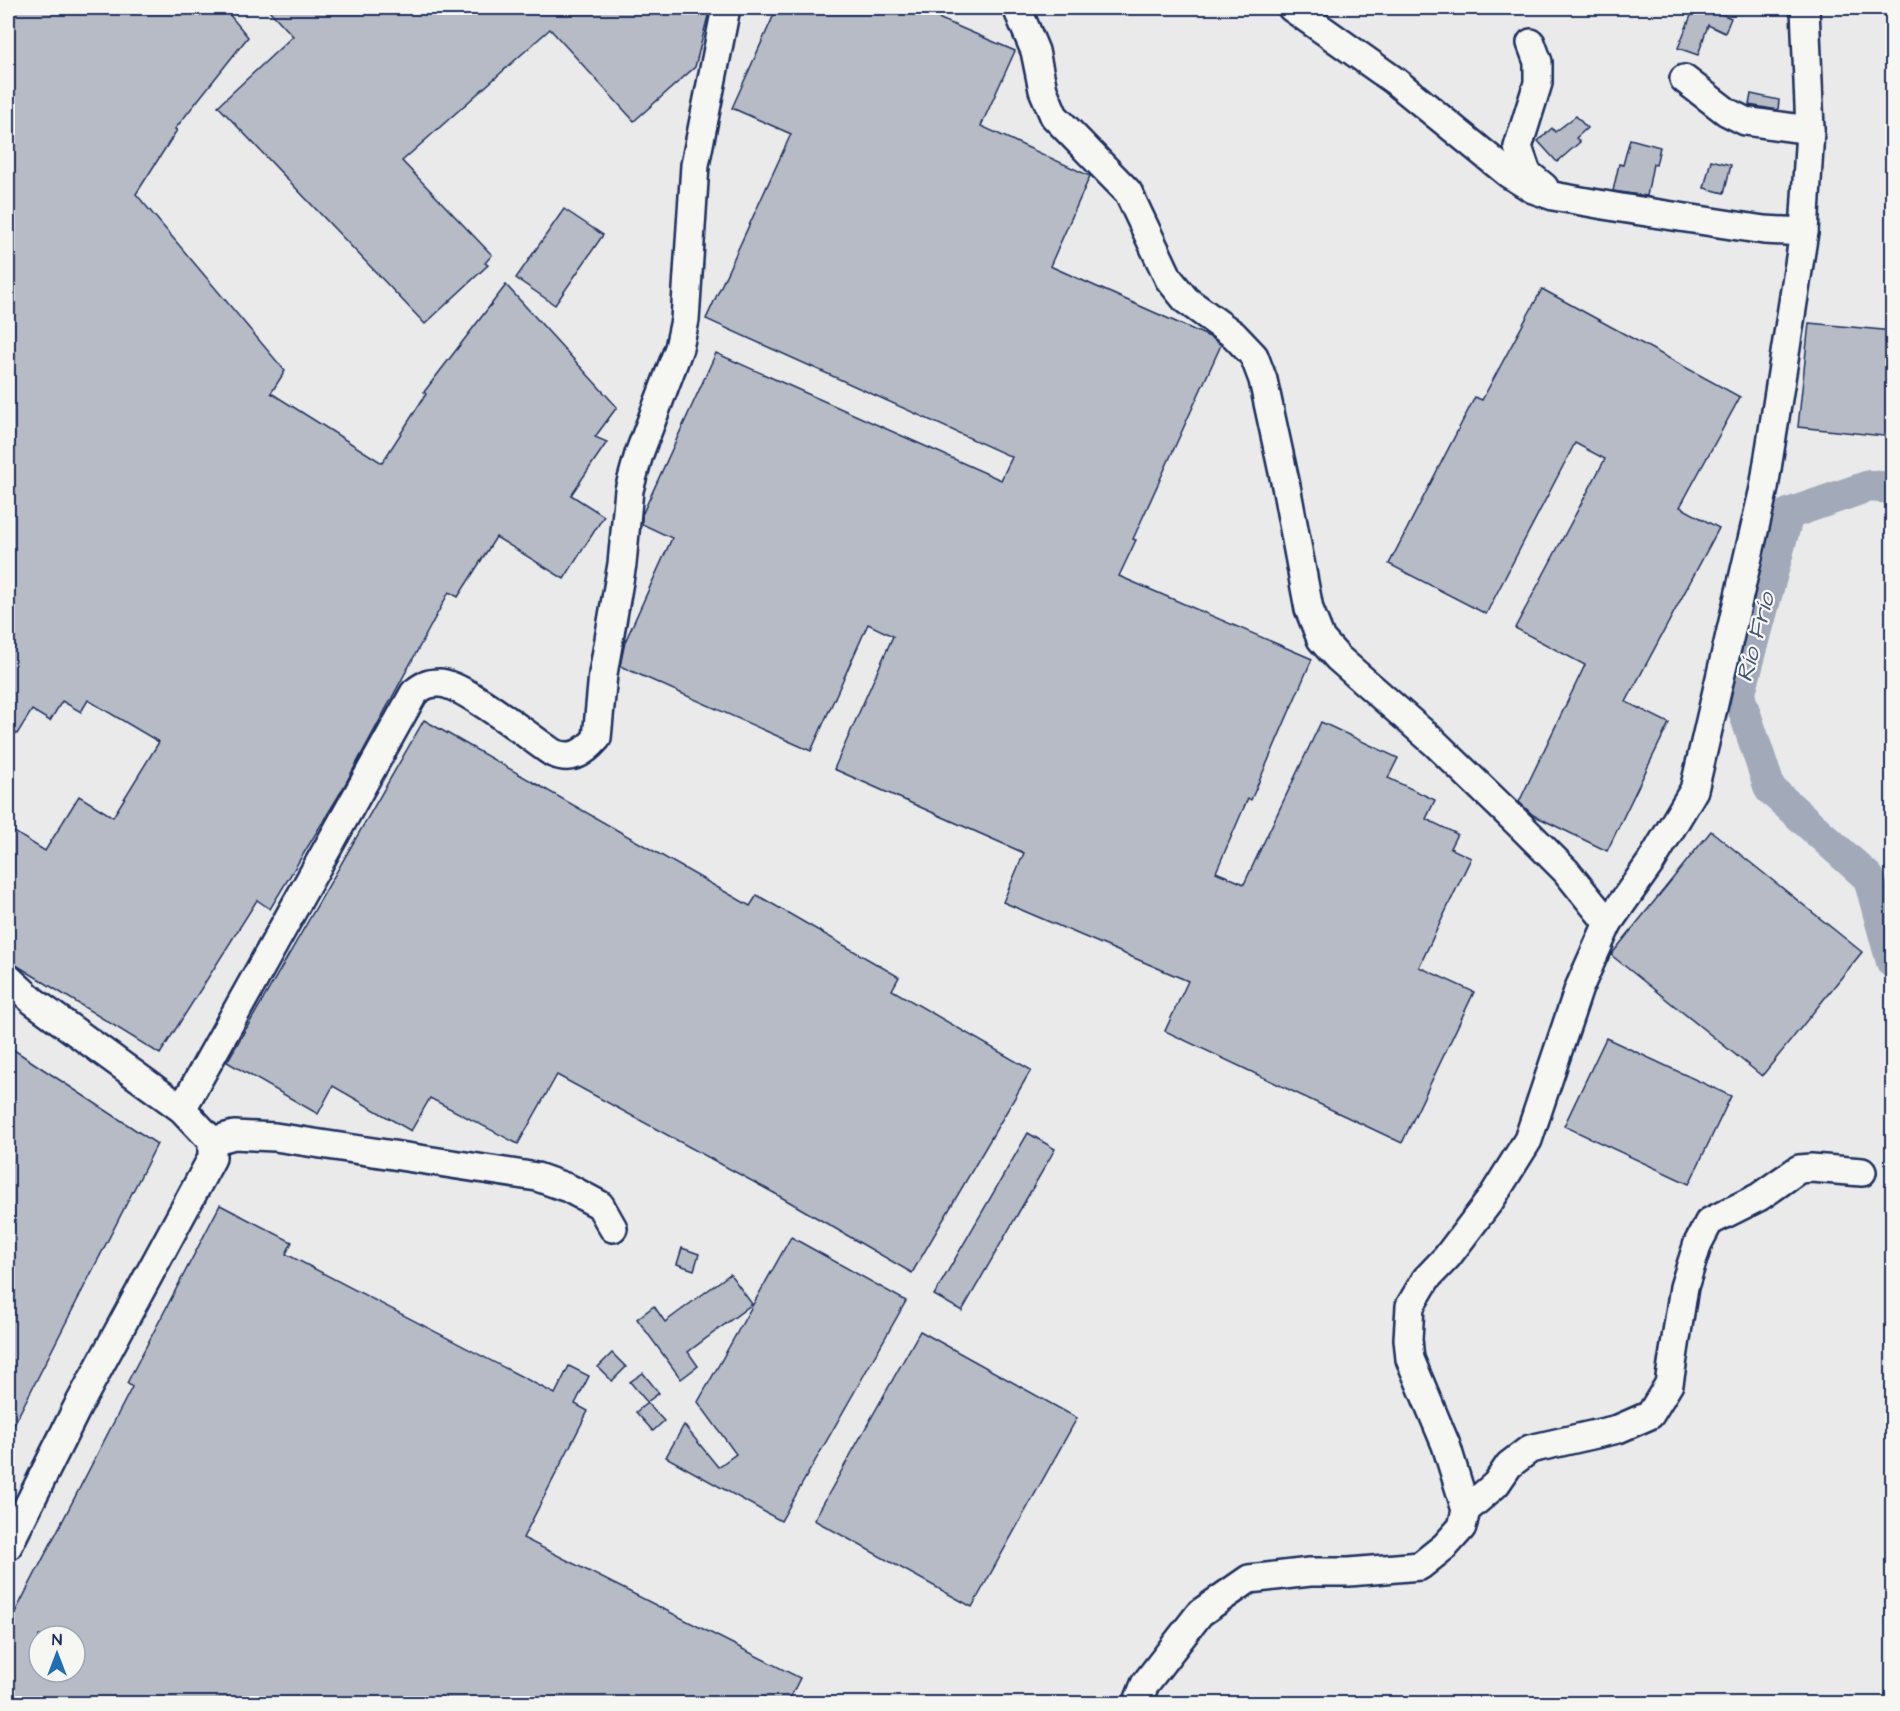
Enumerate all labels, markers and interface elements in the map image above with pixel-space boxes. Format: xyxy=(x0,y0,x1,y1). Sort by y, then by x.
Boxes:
water label: Río Frío xyxy=(1728,588,1785,686)
north arrow xyxy=(27,1624,87,1684)
text: N xyxy=(52,1629,62,1651)

